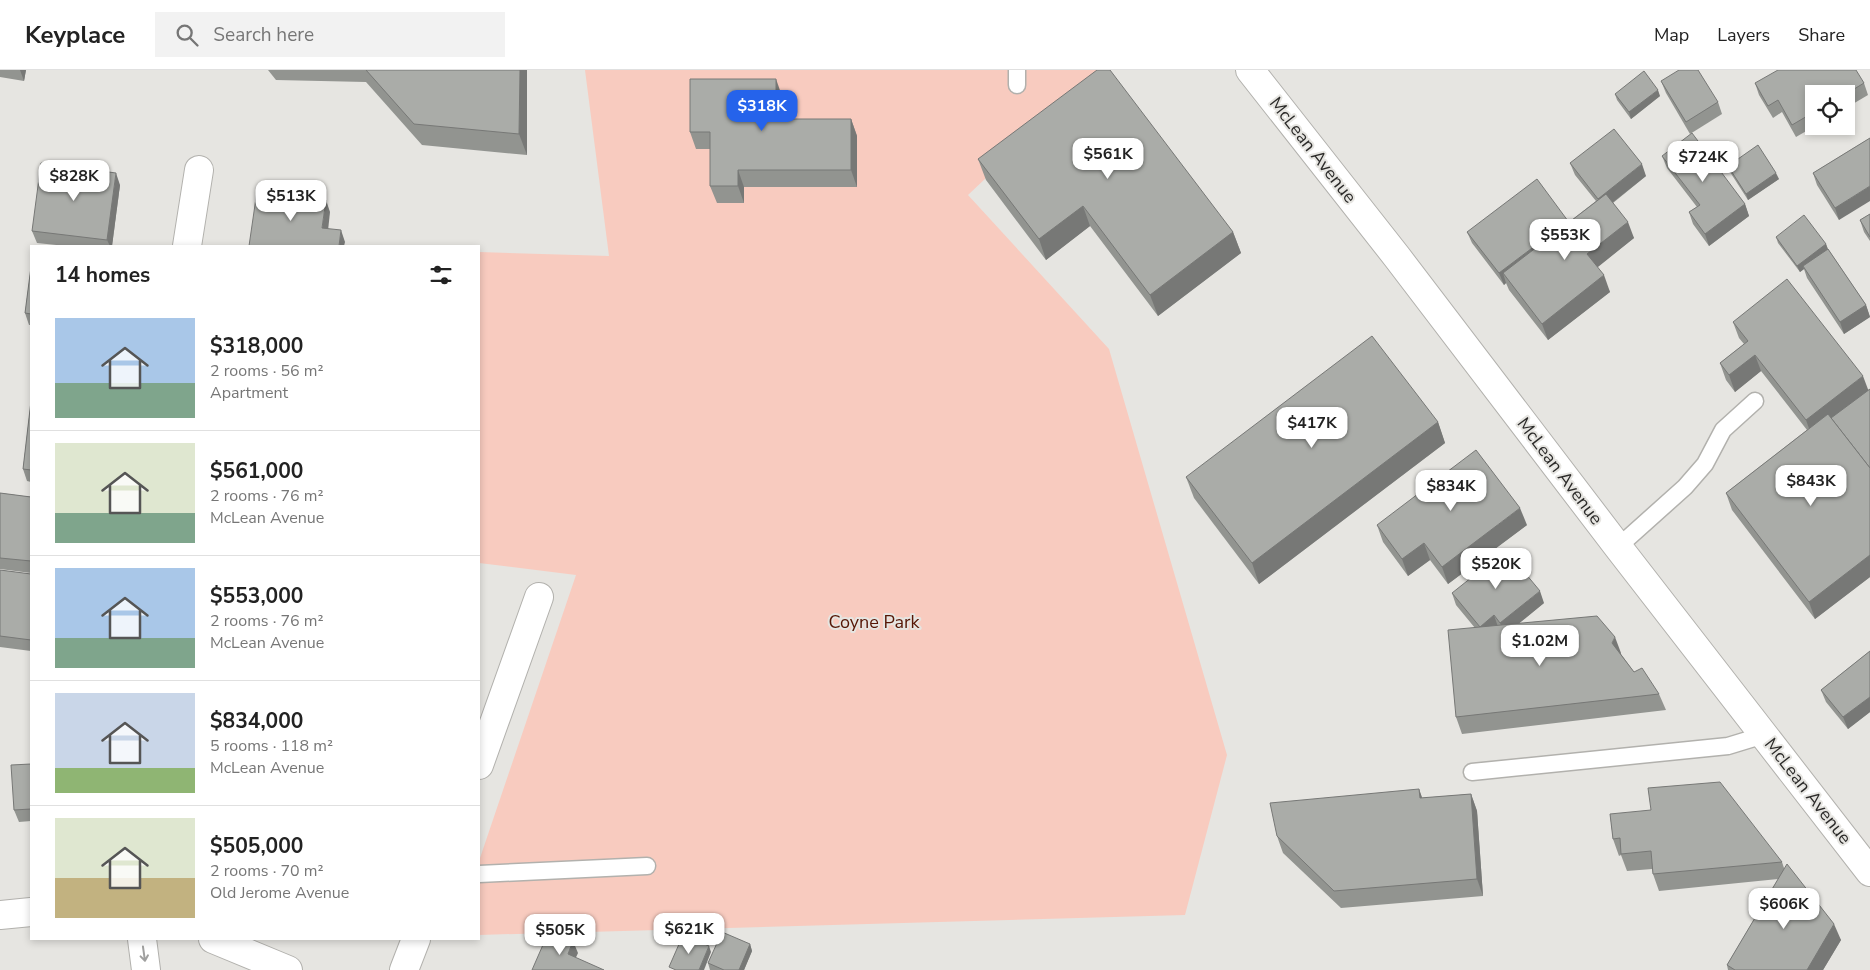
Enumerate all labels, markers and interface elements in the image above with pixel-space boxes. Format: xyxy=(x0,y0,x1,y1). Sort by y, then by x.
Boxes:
search box xyxy=(155,12,505,57)
text: Keyplace xyxy=(25,19,125,51)
icon: search xyxy=(173,21,201,49)
text: Search here xyxy=(213,22,314,48)
text: Map xyxy=(1654,23,1689,47)
text: Layers xyxy=(1717,23,1770,47)
text: Share xyxy=(1798,23,1845,47)
map controls xyxy=(1805,85,1855,135)
button: locate xyxy=(1805,85,1855,135)
pin: $318K xyxy=(727,90,797,132)
street label: McLean Avenue xyxy=(1264,92,1362,208)
text: $318K xyxy=(737,95,787,117)
pin: $561K xyxy=(1073,138,1143,180)
pin: $724K xyxy=(1668,140,1738,183)
text: $561K xyxy=(1083,143,1133,165)
text: $724K xyxy=(1678,146,1728,168)
pin: $828K xyxy=(39,160,109,202)
text: $828K xyxy=(49,165,99,187)
pin: $513K xyxy=(256,180,326,222)
text: $513K xyxy=(266,185,316,207)
pin: $553K xyxy=(1530,218,1600,261)
text: $553K xyxy=(1540,224,1590,246)
text: 14 homes xyxy=(55,261,150,289)
icon: filters xyxy=(427,261,455,289)
text: $318,000 xyxy=(210,332,303,360)
icon: home xyxy=(95,338,155,398)
text: 2 rooms · 56 m² xyxy=(210,360,323,382)
text: Apartment xyxy=(210,382,288,404)
pin: $417K xyxy=(1277,406,1347,449)
text: $417K xyxy=(1287,412,1337,434)
street label: McLean Avenue xyxy=(1512,412,1608,530)
text: $561,000 xyxy=(210,457,303,485)
icon: home xyxy=(95,463,155,523)
pin: $843K xyxy=(1776,464,1846,507)
pin: $834K xyxy=(1416,470,1486,512)
text: $843K xyxy=(1786,470,1836,492)
text: $834K xyxy=(1426,475,1476,497)
text: 2 rooms · 76 m² xyxy=(210,485,323,507)
text: McLean Avenue xyxy=(210,507,324,529)
pin: $520K xyxy=(1461,548,1531,590)
text: $520K xyxy=(1471,553,1521,575)
text: $553,000 xyxy=(210,582,303,610)
icon: home xyxy=(95,588,155,648)
text: 2 rooms · 76 m² xyxy=(210,610,323,632)
park label: Coyne Park xyxy=(829,610,920,634)
pin: $1.02M xyxy=(1499,624,1581,667)
text: $1.02M xyxy=(1512,630,1568,652)
text: McLean Avenue xyxy=(210,632,324,654)
text: $834,000 xyxy=(210,707,303,735)
icon: home xyxy=(95,713,155,773)
street label: McLean Avenue xyxy=(1759,733,1857,849)
text: 5 rooms · 118 m² xyxy=(210,735,333,757)
text: McLean Avenue xyxy=(210,757,324,779)
text: $505,000 xyxy=(210,832,303,860)
icon: home xyxy=(95,838,155,898)
text: 2 rooms · 70 m² xyxy=(210,860,323,882)
text: Old Jerome Avenue xyxy=(210,882,349,904)
pin: $606K xyxy=(1749,888,1819,930)
text: $606K xyxy=(1759,893,1809,915)
pin: $621K xyxy=(654,912,724,955)
pin: $505K xyxy=(525,914,595,956)
text: $621K xyxy=(664,918,714,940)
text: $505K xyxy=(535,919,585,941)
one-way arrow xyxy=(139,946,149,962)

